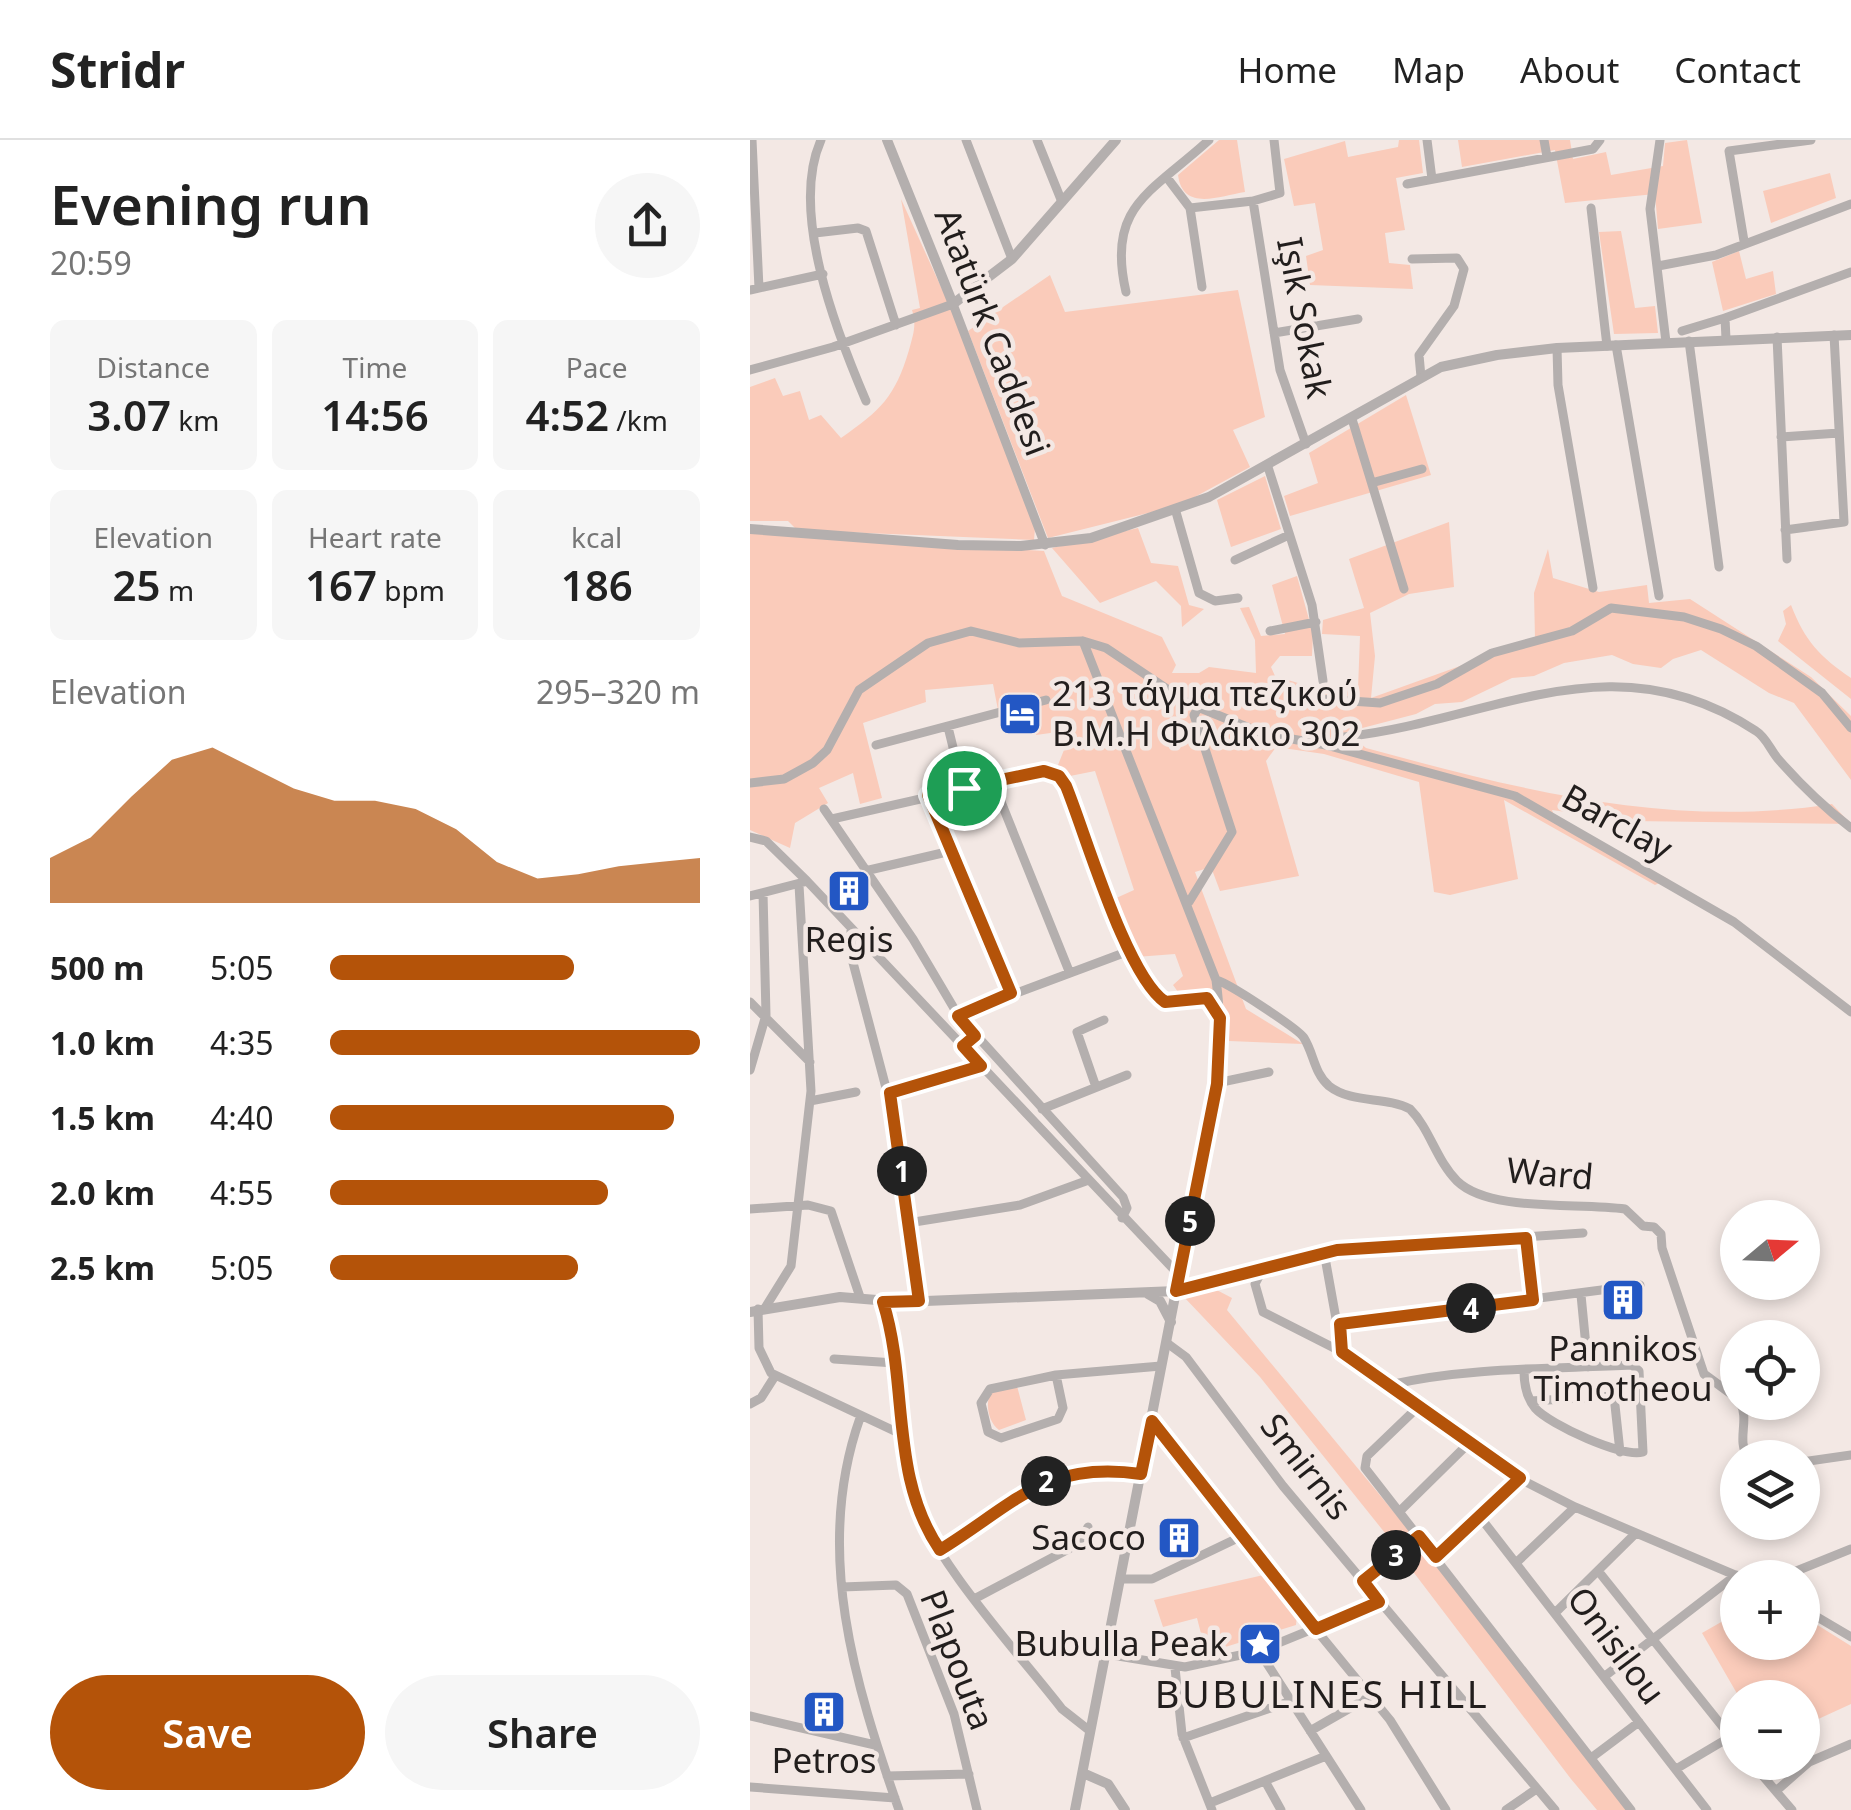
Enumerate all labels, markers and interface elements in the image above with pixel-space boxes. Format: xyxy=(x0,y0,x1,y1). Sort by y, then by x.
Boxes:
text: Stridr xyxy=(50,37,185,102)
text: Home xyxy=(1238,46,1337,93)
text: Map xyxy=(1392,46,1465,93)
text: About xyxy=(1520,46,1619,93)
text: Contact xyxy=(1674,46,1801,93)
text: Evening run xyxy=(50,166,371,241)
button: share xyxy=(595,173,700,278)
street label: Atatürk Caddesi xyxy=(925,201,1062,462)
street label: Işık Sokak xyxy=(1267,233,1344,402)
text: 20:59 xyxy=(50,241,132,284)
text: Distance xyxy=(97,348,210,386)
text: Time xyxy=(343,348,407,386)
text: Pace xyxy=(566,348,628,386)
text: 3.07 xyxy=(87,386,171,443)
text: 14:56 xyxy=(321,386,429,443)
text: 4:52 xyxy=(525,386,609,443)
text: km xyxy=(171,401,219,439)
text: /km xyxy=(609,401,668,439)
text: Elevation xyxy=(94,518,213,556)
text: Heart rate xyxy=(308,518,442,556)
text: kcal xyxy=(571,518,622,556)
text: 25 xyxy=(113,556,161,613)
text: 167 xyxy=(305,556,377,613)
text: 186 xyxy=(561,556,633,613)
text: m xyxy=(161,571,194,609)
text: bpm xyxy=(377,571,445,609)
place label: 213 τάγμα πεζικού B.M.H Φιλάκιο 302 xyxy=(1052,669,1361,756)
text: Elevation xyxy=(50,670,187,713)
text: 295–320 m xyxy=(536,670,700,713)
hotel icon: 213 τάγμα πεζικού B.M.H Φιλάκιο 302 xyxy=(997,691,1043,737)
pin xyxy=(922,746,1007,831)
icon: arrive xyxy=(937,761,992,816)
street label: Barclay xyxy=(1554,772,1681,871)
building icon: Regis xyxy=(826,868,872,914)
place label: Regis xyxy=(805,915,893,962)
text: 500 m xyxy=(50,946,144,989)
text: 5:05 xyxy=(210,946,274,989)
text: 1.0 km xyxy=(50,1021,155,1064)
text: 4:35 xyxy=(210,1021,274,1064)
text: 1.5 km xyxy=(50,1096,155,1139)
text: 4:40 xyxy=(210,1096,274,1139)
street label: Ward xyxy=(1505,1145,1595,1200)
pin: 1 xyxy=(877,1146,927,1196)
text: 1 xyxy=(894,1152,910,1190)
text: 2.0 km xyxy=(50,1171,155,1214)
text: 4:55 xyxy=(210,1171,274,1214)
pin: 5 xyxy=(1165,1196,1215,1246)
north arrow xyxy=(1720,1200,1820,1300)
map controls xyxy=(1720,1200,1820,1780)
text: 5 xyxy=(1182,1202,1198,1240)
text: 2.5 km xyxy=(50,1246,155,1289)
text: 5:05 xyxy=(210,1246,274,1289)
building icon: Pannikos Timotheou xyxy=(1600,1277,1646,1323)
pin: 4 xyxy=(1446,1283,1496,1333)
text: 4 xyxy=(1463,1289,1479,1327)
button: locate xyxy=(1720,1320,1820,1420)
place label: Pannikos Timotheou xyxy=(1533,1324,1713,1411)
street label: Smirnis xyxy=(1251,1403,1364,1529)
button: layers xyxy=(1720,1440,1820,1540)
pin: 2 xyxy=(1021,1456,1071,1506)
text: 2 xyxy=(1038,1462,1054,1500)
place label: Sacoco xyxy=(1031,1513,1146,1560)
building icon: Sacoco xyxy=(1156,1515,1202,1561)
pin: 3 xyxy=(1371,1530,1421,1580)
text: 3 xyxy=(1388,1536,1404,1574)
button: + xyxy=(1720,1560,1820,1660)
street label: Onisilou xyxy=(1558,1577,1677,1713)
street label: Plapouta xyxy=(910,1583,1007,1736)
place label: Bubulla Peak xyxy=(1014,1619,1228,1666)
place icon: Bubulla Peak xyxy=(1237,1621,1283,1667)
district label: BUBULINES HILL xyxy=(1155,1667,1489,1719)
button: Save xyxy=(50,1675,365,1790)
button: Share xyxy=(385,1675,700,1790)
button: − xyxy=(1720,1680,1820,1780)
building icon: Petros xyxy=(801,1689,847,1735)
place label: Petros xyxy=(771,1736,877,1783)

